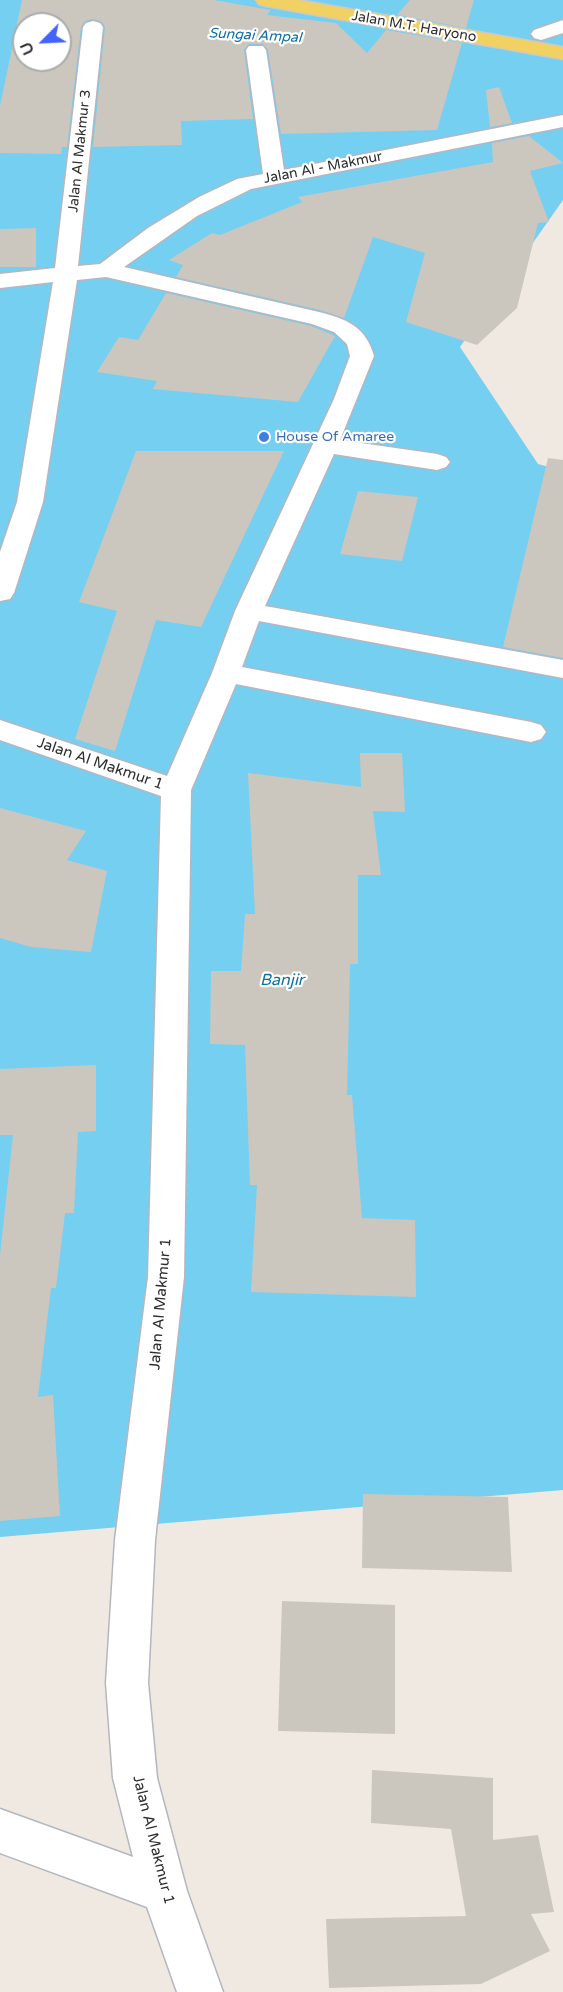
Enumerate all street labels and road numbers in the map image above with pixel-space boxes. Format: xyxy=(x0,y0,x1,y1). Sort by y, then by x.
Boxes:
street label: Jalan M.T. Haryono xyxy=(350,8,478,46)
street label: Jalan Al Makmur 3 xyxy=(65,89,95,213)
street label: Jalan Al - Makmur xyxy=(262,148,384,188)
street label: Jalan Al Makmur 1 xyxy=(34,734,166,794)
street label: Jalan Al Makmur 1 xyxy=(146,1237,176,1371)
street label: Jalan Al Makmur 1 xyxy=(128,1774,178,1906)

